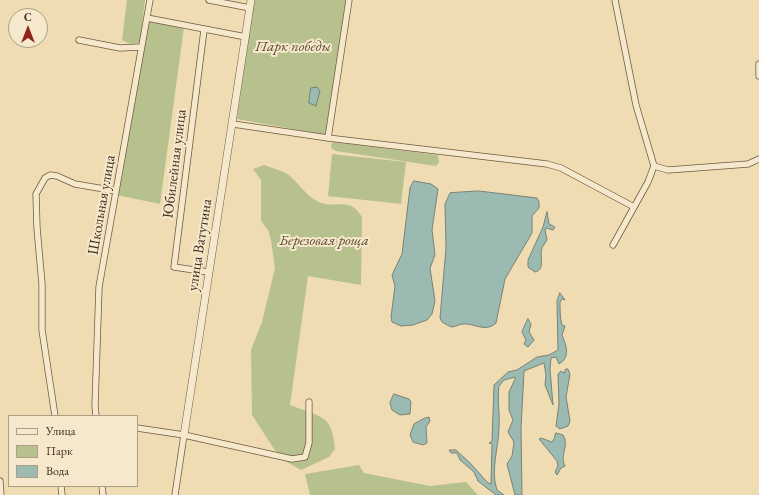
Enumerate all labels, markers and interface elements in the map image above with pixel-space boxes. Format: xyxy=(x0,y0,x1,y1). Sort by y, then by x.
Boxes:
north arrow xyxy=(8,8,48,48)
text: С xyxy=(24,10,32,24)
park label: Парк победы xyxy=(255,38,331,56)
street label: Юбилейная улица xyxy=(159,108,191,220)
street label: Школьная улица xyxy=(84,154,120,256)
street label: улица Ватутина xyxy=(184,197,216,293)
park label: Березовая роща xyxy=(279,232,369,250)
legend xyxy=(8,415,138,487)
text: Улица xyxy=(46,423,76,439)
text: Парк xyxy=(46,443,73,459)
text: Вода xyxy=(46,463,69,479)

